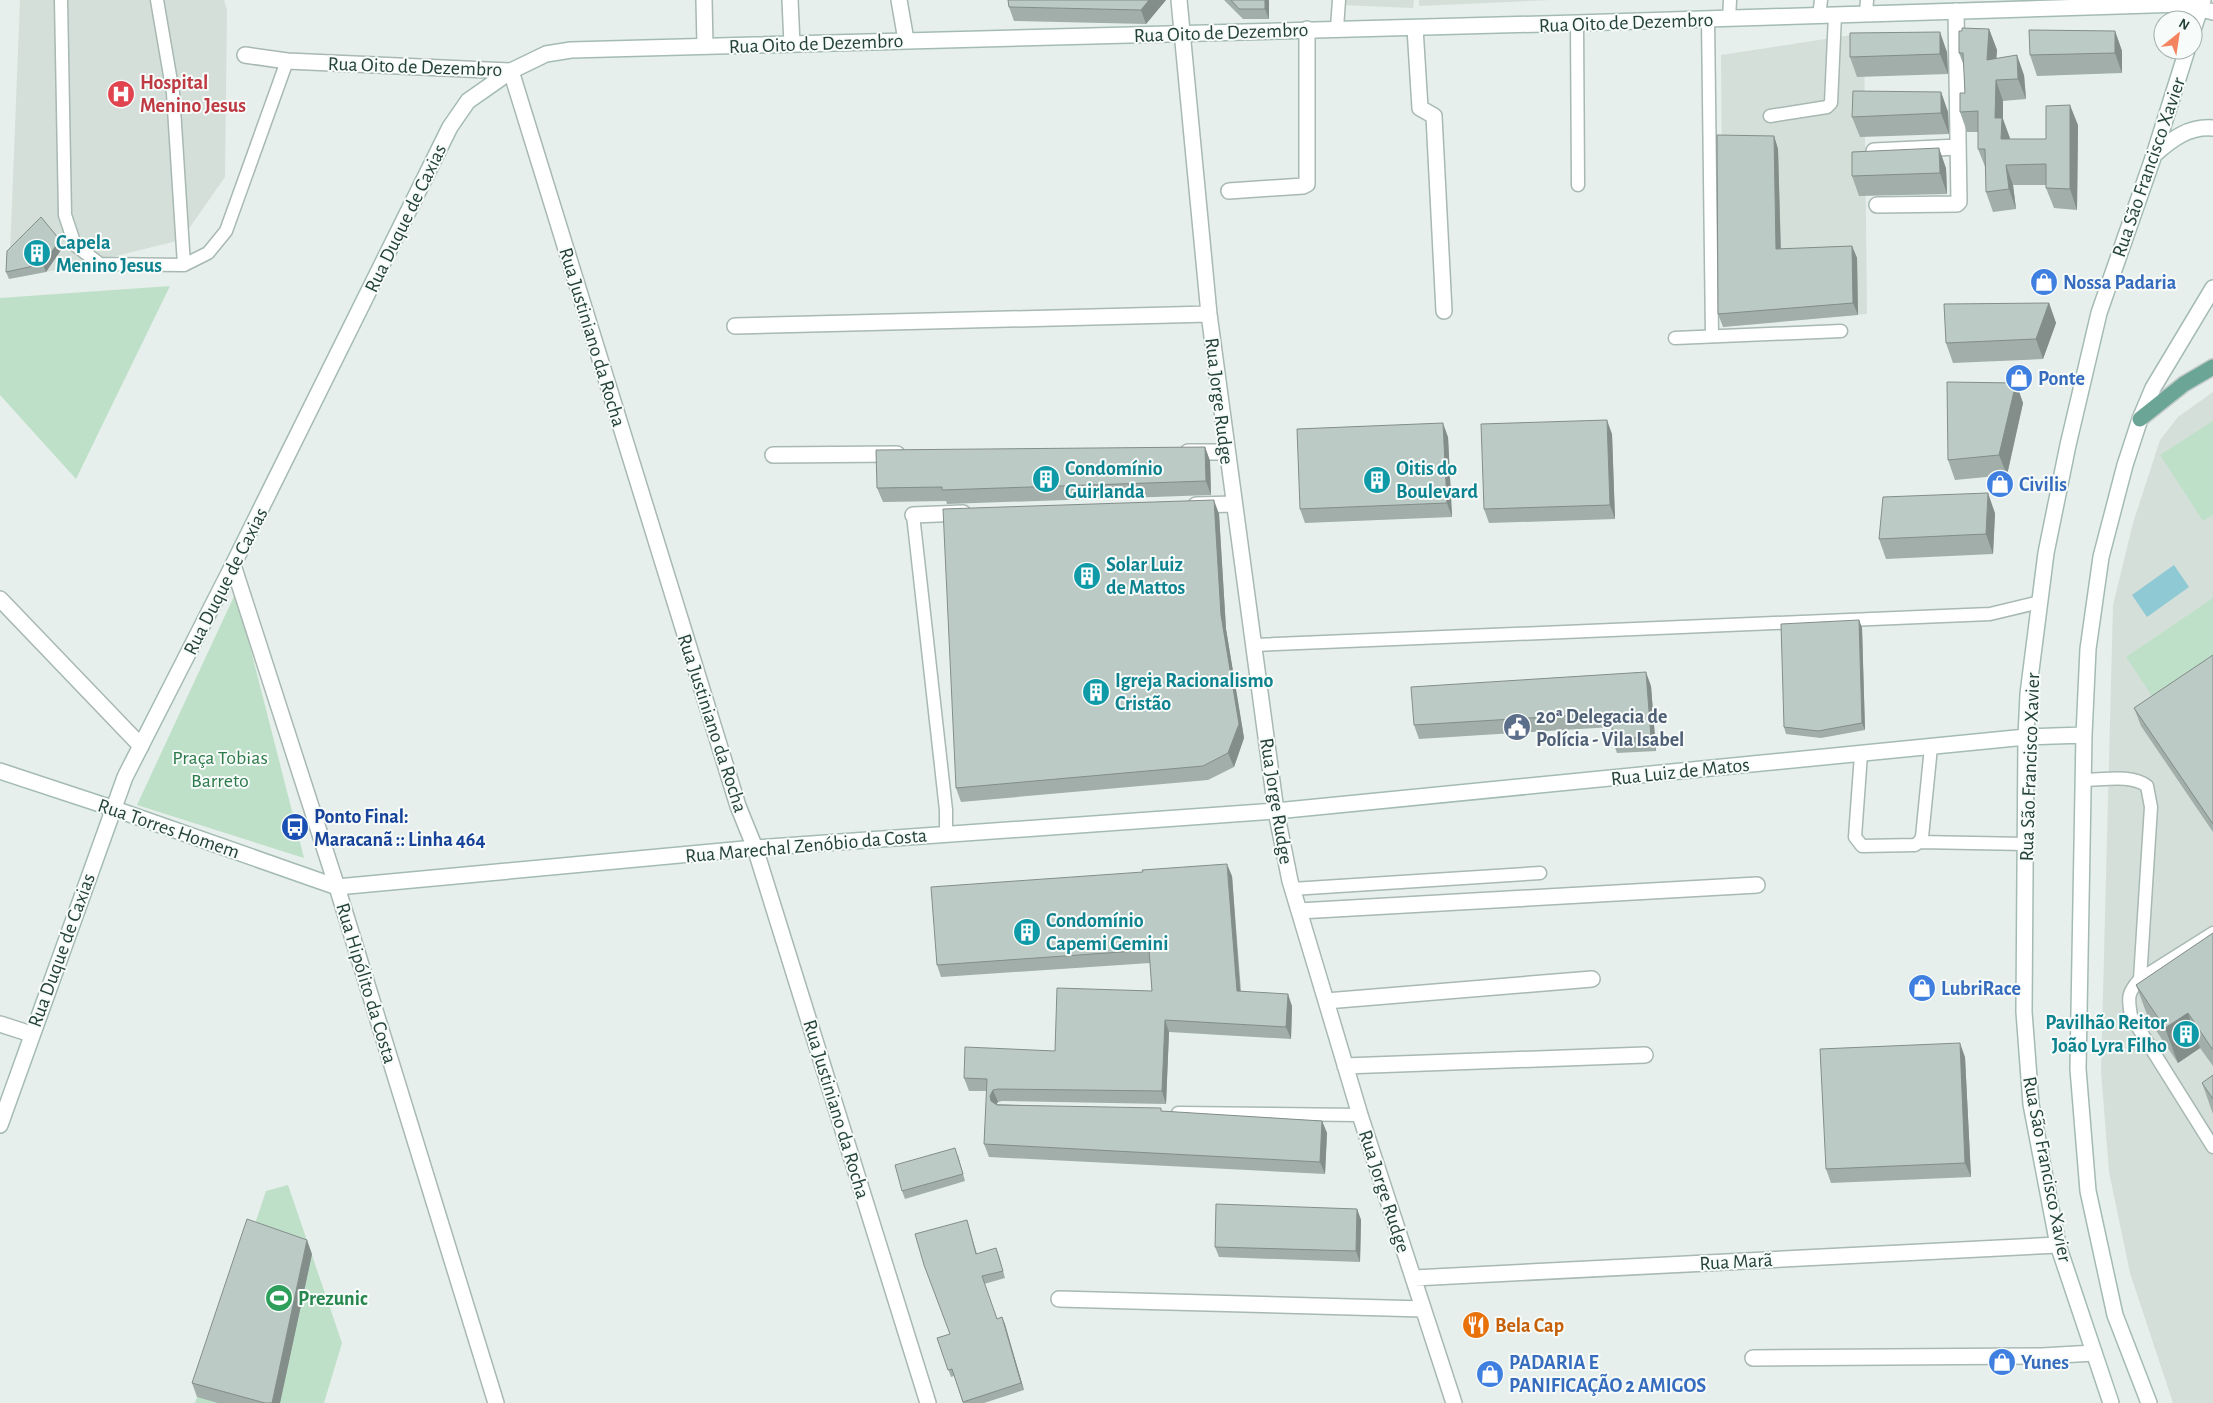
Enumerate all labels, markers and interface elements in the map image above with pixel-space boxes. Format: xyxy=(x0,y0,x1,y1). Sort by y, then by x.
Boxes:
street label: Rua Oito de Dezembro xyxy=(1538,10,1714,36)
north arrow xyxy=(2153,10,2203,60)
text: N xyxy=(2176,16,2192,33)
street label: Rua Oito de Dezembro xyxy=(1133,20,1309,46)
street label: Rua Oito de Dezembro xyxy=(728,31,904,57)
street label: Rua Oito de Dezembro xyxy=(327,54,503,80)
place label: Hospital Menino Jesus xyxy=(140,73,246,116)
street label: Rua São Francisco Xavier xyxy=(2109,74,2189,260)
hospital icon: Hospital Menino Jesus xyxy=(106,79,136,109)
street label: Rua Duque de Caxias xyxy=(361,141,450,296)
place label: Capela Menino Jesus xyxy=(56,233,162,276)
building icon: Capela Menino Jesus xyxy=(22,238,52,268)
street label: Rua Justiniano da Rocha xyxy=(555,245,629,429)
shop icon: Nossa Padaria xyxy=(2029,267,2059,297)
place label: Nossa Padaria xyxy=(2063,273,2177,293)
street label: Rua Jorge Rudge xyxy=(1201,336,1237,466)
shop icon: Ponte xyxy=(2004,363,2034,393)
place label: Ponte xyxy=(2038,369,2085,389)
place label: Condomínio Guirlanda xyxy=(1065,459,1163,502)
place label: Oitis do Boulevard xyxy=(1396,459,1479,502)
building icon: Condomínio Guirlanda xyxy=(1031,464,1061,494)
building icon: Oitis do Boulevard xyxy=(1362,465,1392,495)
shop icon: Civilis xyxy=(1985,469,2015,499)
place label: Civilis xyxy=(2019,475,2067,495)
street label: Rua Duque de Caxias xyxy=(180,505,272,658)
place label: Solar Luiz de Mattos xyxy=(1106,555,1186,598)
building icon: Solar Luiz de Mattos xyxy=(1072,561,1102,591)
street label: Rua Justiniano da Rocha xyxy=(674,632,750,815)
place label: Igreja Racionalismo Cristão xyxy=(1115,671,1274,714)
street label: Rua São Francisco Xavier xyxy=(2017,672,2043,862)
building icon: Igreja Racionalismo Cristão xyxy=(1081,677,1111,707)
place label: 20ª Delegacia de Polícia - Vila Isabel xyxy=(1536,707,1684,750)
public building icon: 20ª Delegacia de Polícia - Vila Isabel xyxy=(1502,712,1532,742)
street label: Rua Jorge Rudge xyxy=(1256,736,1296,866)
park label: Praça Tobias Barreto xyxy=(172,748,268,791)
street label: Rua Luiz de Matos xyxy=(1610,755,1750,789)
street label: Rua Torres Homem xyxy=(95,795,242,863)
place label: Ponto Final: Maracanã :: Linha 464 xyxy=(314,807,486,850)
bus stop icon: Ponto Final: Maracanã :: Linha 464 xyxy=(280,812,310,842)
street label: Rua Marechal Zenóbio da Costa xyxy=(684,825,928,867)
street label: Rua Duque de Caxias xyxy=(25,871,99,1030)
street label: Rua Hipólito da Costa xyxy=(332,901,400,1066)
place label: Condomínio Capemi Gemini xyxy=(1046,911,1168,954)
building icon: Condomínio Capemi Gemini xyxy=(1012,917,1042,947)
shop icon: LubriRace xyxy=(1907,973,1937,1003)
place label: LubriRace xyxy=(1941,979,2021,999)
place label: Pavilhão Reitor João Lyra Filho xyxy=(2045,1013,2167,1056)
street label: Rua Justiniano da Rocha xyxy=(799,1017,873,1201)
building icon: Pavilhão Reitor João Lyra Filho xyxy=(2171,1019,2201,1049)
street label: Rua São Francisco Xavier xyxy=(2019,1075,2075,1264)
street label: Rua Jorge Rudge xyxy=(1355,1127,1413,1255)
street label: Rua Marã xyxy=(1699,1250,1773,1274)
sports icon: Prezunic xyxy=(264,1283,294,1313)
place label: Prezunic xyxy=(298,1289,368,1309)
restaurant icon: Bela Cap xyxy=(1461,1310,1491,1340)
place label: Bela Cap xyxy=(1495,1316,1564,1336)
shop icon: Yunes xyxy=(1987,1347,2017,1377)
place label: PADARIA E PANIFICAÇÃO 2 AMIGOS xyxy=(1509,1353,1706,1396)
place label: Yunes xyxy=(2021,1353,2069,1373)
shop icon: PADARIA E PANIFICAÇÃO 2 AMIGOS xyxy=(1475,1359,1505,1389)

